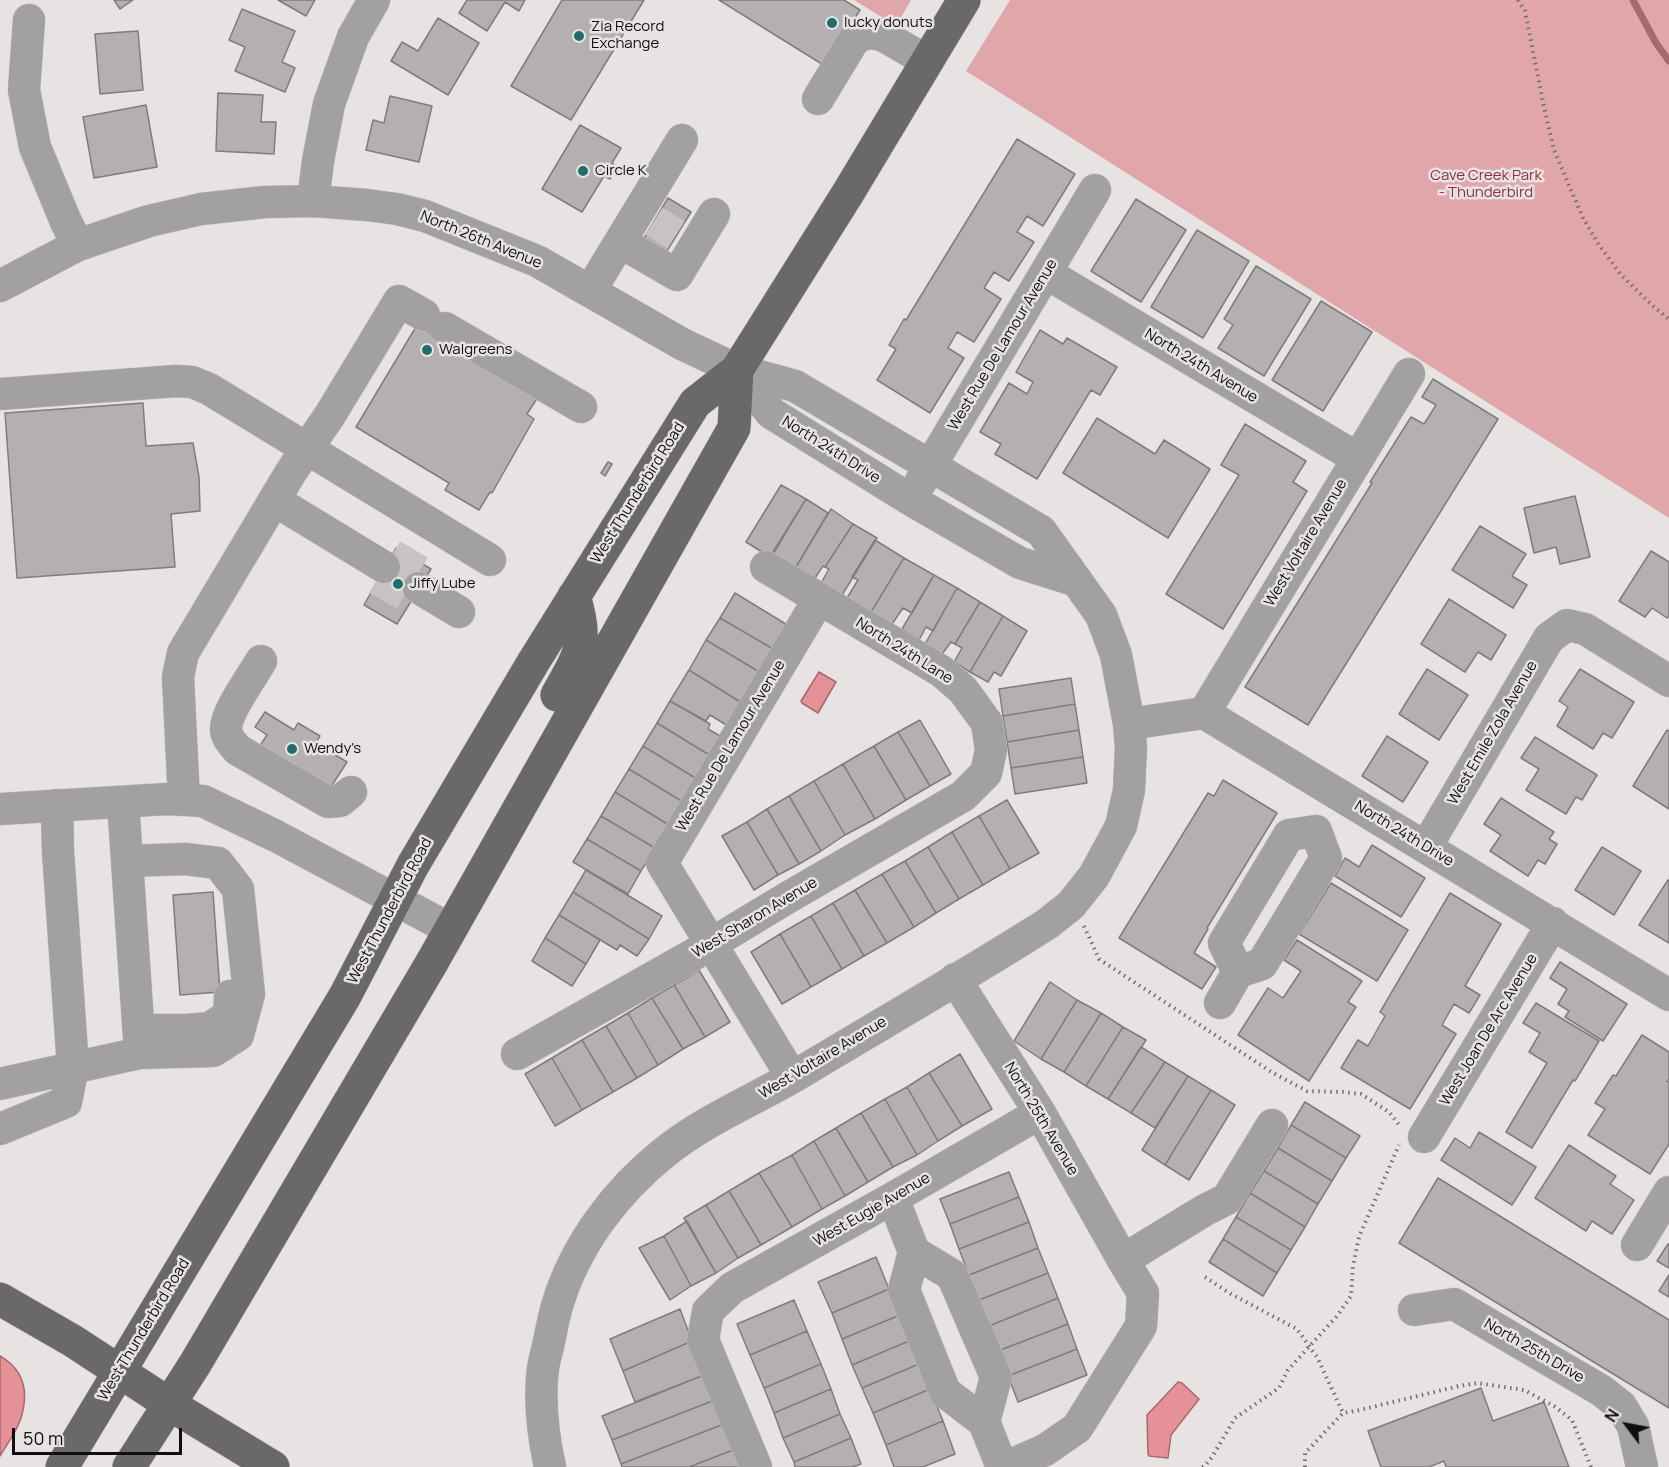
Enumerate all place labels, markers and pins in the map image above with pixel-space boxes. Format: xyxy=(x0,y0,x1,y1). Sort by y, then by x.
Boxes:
place label: lucky donuts xyxy=(844,14,933,32)
marker: lucky donuts xyxy=(825,16,839,30)
place label: Zia Record Exchange xyxy=(591,18,664,53)
marker: Zia Record Exchange xyxy=(572,29,586,43)
place label: Circle K xyxy=(595,162,647,180)
marker: Circle K xyxy=(576,164,590,178)
place label: Walgreens xyxy=(439,341,512,359)
marker: Walgreens xyxy=(420,343,434,357)
place label: Jiffy Lube xyxy=(410,575,476,593)
marker: Jiffy Lube xyxy=(391,577,405,591)
place label: Wendy's xyxy=(304,740,361,758)
marker: Wendy's xyxy=(285,742,299,756)

